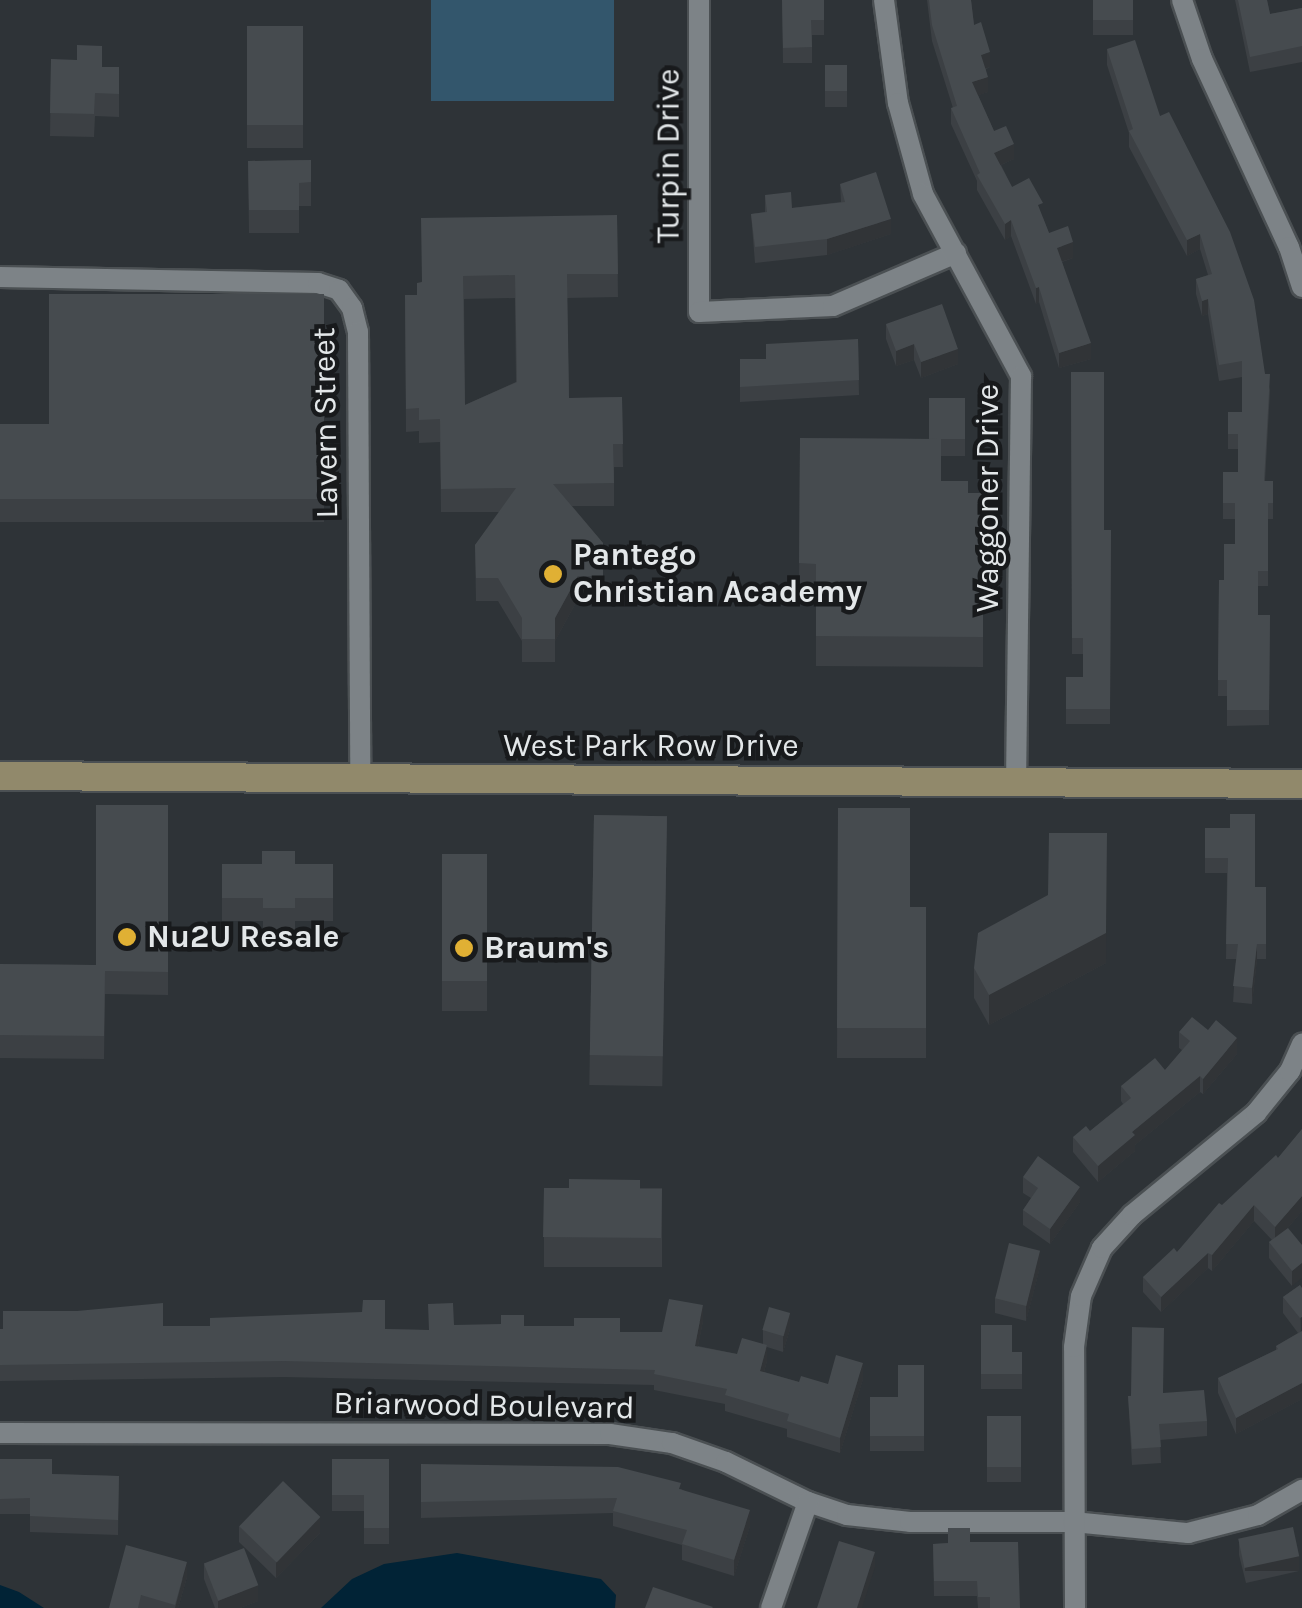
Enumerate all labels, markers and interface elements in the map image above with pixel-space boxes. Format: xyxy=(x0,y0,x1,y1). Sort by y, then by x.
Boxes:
street label: Turpin Drive xyxy=(650,69,688,243)
street label: Lavern Street xyxy=(305,327,347,519)
street label: Waggoner Drive xyxy=(969,384,1007,612)
place label: Pantego Christian Academy xyxy=(573,537,862,612)
marker: Pantego Christian Academy xyxy=(542,563,564,585)
street label: West Park Row Drive xyxy=(503,727,799,765)
place label: Nu2U Resale xyxy=(147,918,339,956)
marker: Nu2U Resale xyxy=(116,926,138,948)
place label: Braum's xyxy=(484,929,609,967)
marker: Braum's xyxy=(453,937,475,959)
street label: Briarwood Boulevard xyxy=(333,1384,635,1428)

